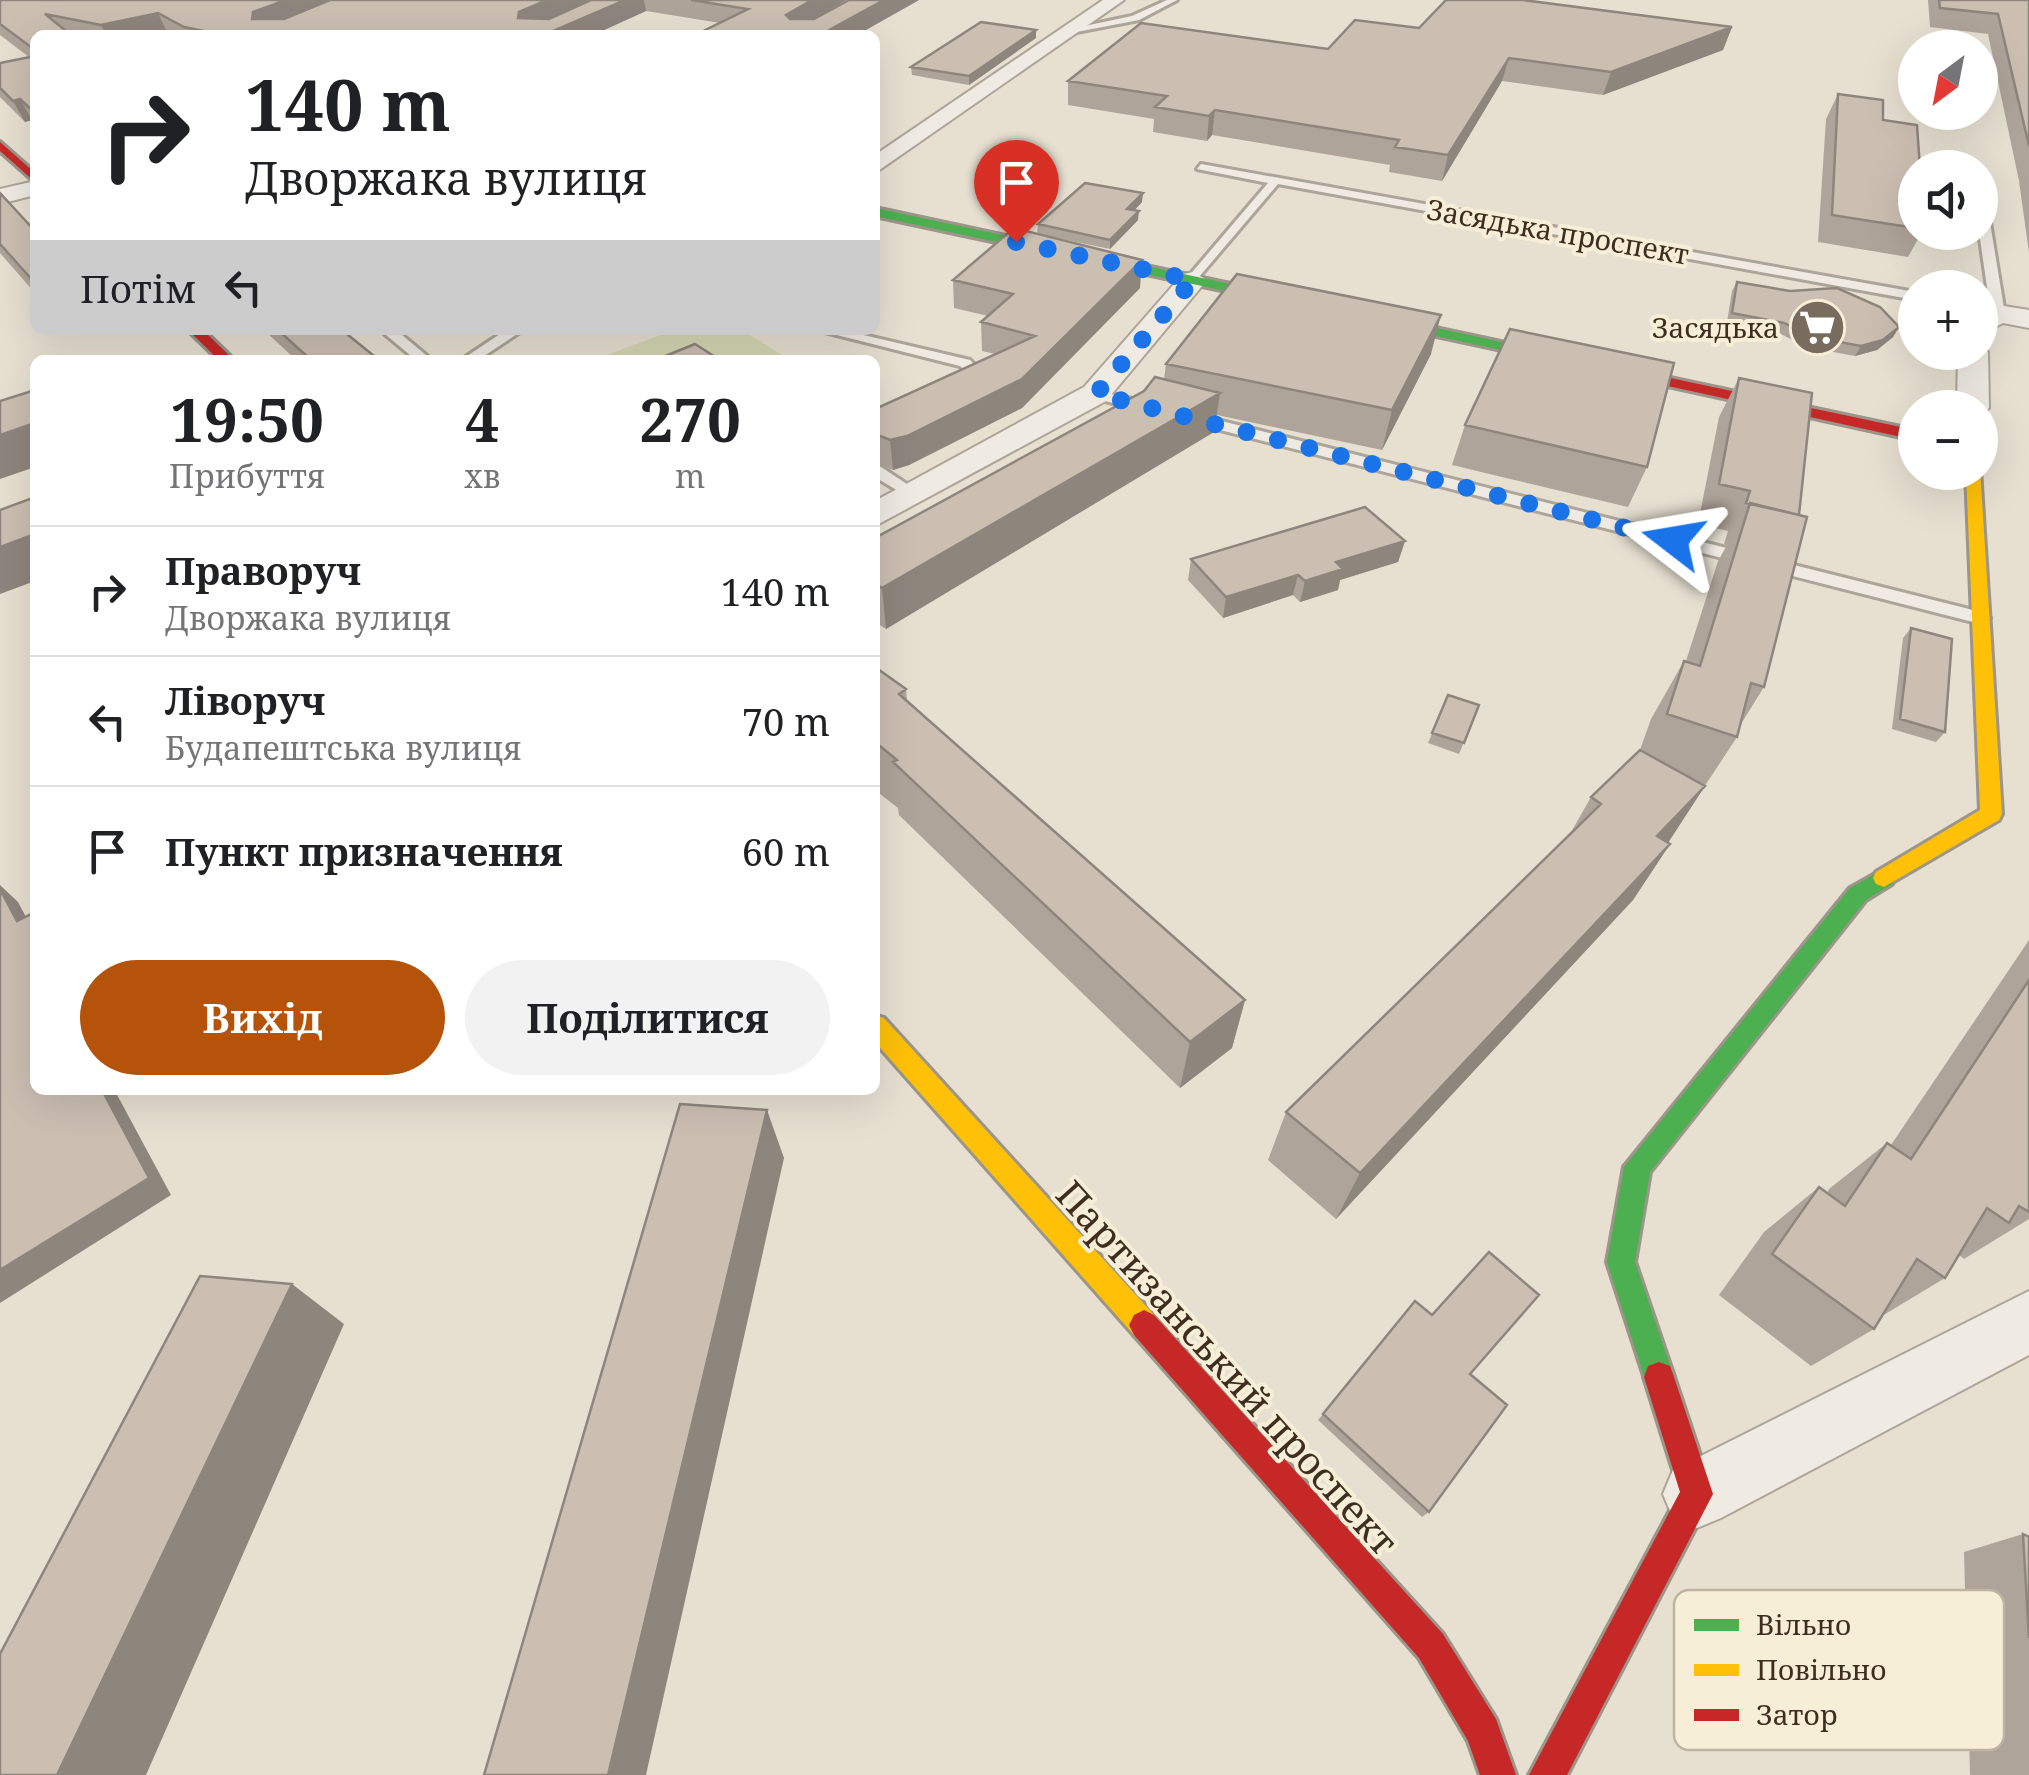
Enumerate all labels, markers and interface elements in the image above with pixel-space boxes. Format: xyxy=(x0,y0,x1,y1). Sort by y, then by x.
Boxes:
north arrow xyxy=(1898,30,1998,130)
map controls xyxy=(1898,30,1998,490)
text: 140 m xyxy=(245,56,451,152)
icon: right xyxy=(80,70,210,200)
pin xyxy=(974,140,1059,243)
text: Дворжака вулиця xyxy=(245,147,647,208)
button: sound xyxy=(1898,150,1998,250)
icon: arrive xyxy=(989,155,1044,210)
street label: Засядька проспект xyxy=(1424,189,1692,273)
icon: left xyxy=(216,260,271,315)
text: Потім xyxy=(80,262,196,314)
button: + xyxy=(1898,270,1998,370)
supermarket icon: Засядька xyxy=(1788,297,1848,357)
place label: Засядька xyxy=(1652,308,1779,346)
text: 19:50 xyxy=(170,378,324,460)
text: 4 xyxy=(465,378,499,460)
text: 270 xyxy=(639,378,741,460)
button: − xyxy=(1898,390,1998,490)
text: Прибуття xyxy=(169,454,325,497)
text: хв xyxy=(464,454,500,497)
text: m xyxy=(675,454,705,497)
position arrow xyxy=(1621,488,1725,592)
text: Праворуч xyxy=(165,544,361,596)
icon: right xyxy=(80,564,135,619)
text: 140 m xyxy=(720,565,830,617)
text: Дворжака вулиця xyxy=(165,596,451,639)
text: Ліворуч xyxy=(165,674,326,726)
icon: left xyxy=(80,694,135,749)
text: 70 m xyxy=(742,695,830,747)
text: Будапештська вулиця xyxy=(165,726,522,769)
icon: arrive xyxy=(80,824,135,879)
text: Пункт призначення xyxy=(165,825,563,877)
text: 60 m xyxy=(742,825,830,877)
button: Вихід xyxy=(80,960,445,1075)
button: Поділитися xyxy=(465,960,830,1075)
street label: Партизанський проспект xyxy=(1046,1168,1410,1566)
legend xyxy=(1674,1590,2004,1750)
text: Вільно xyxy=(1756,1605,1851,1643)
text: Повільно xyxy=(1756,1650,1886,1688)
text: Затор xyxy=(1756,1695,1837,1733)

